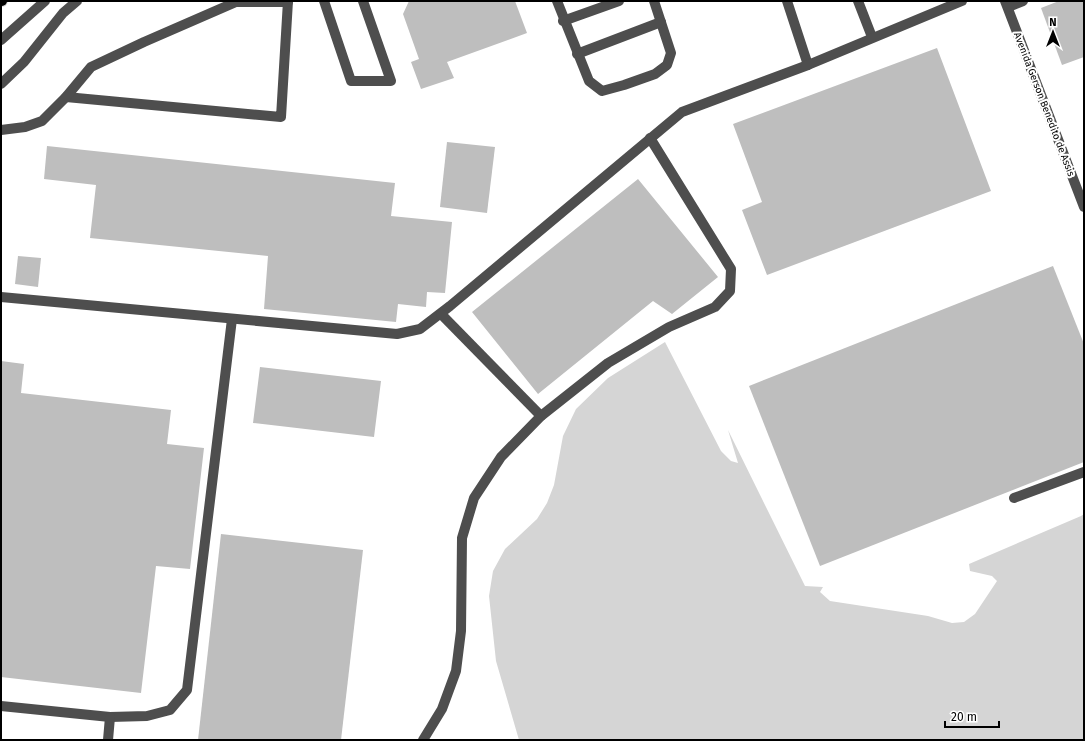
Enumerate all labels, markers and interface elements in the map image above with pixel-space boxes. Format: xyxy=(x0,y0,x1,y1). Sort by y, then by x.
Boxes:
north arrow xyxy=(1033,12,1073,52)
text: N xyxy=(1049,16,1057,29)
street label: Avenida Gerson Benedito de Assis xyxy=(1011,31,1077,178)
scale bar xyxy=(945,703,999,729)
text: 20 m xyxy=(951,710,977,724)

